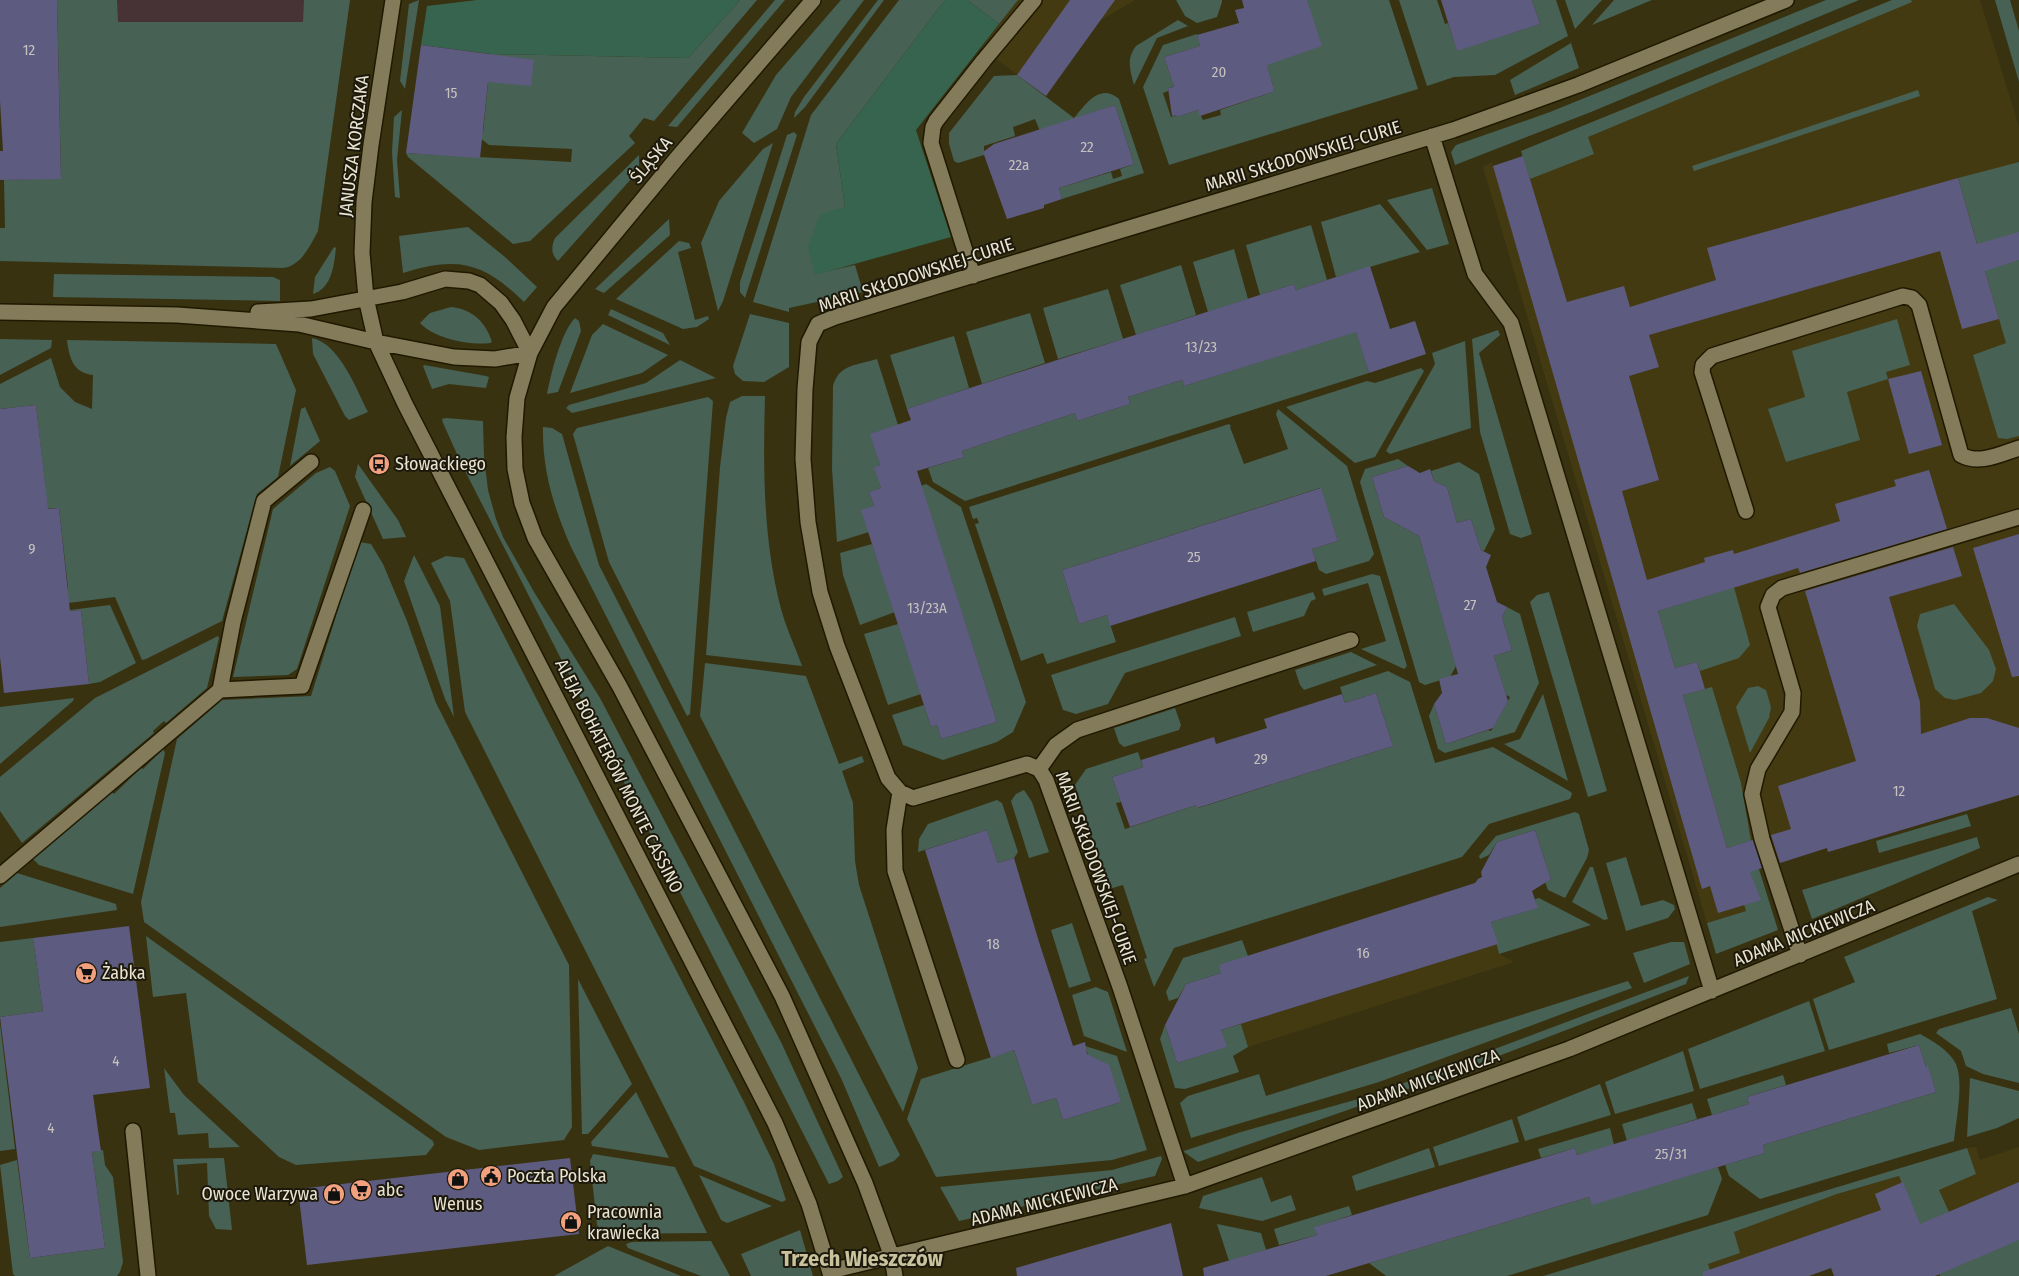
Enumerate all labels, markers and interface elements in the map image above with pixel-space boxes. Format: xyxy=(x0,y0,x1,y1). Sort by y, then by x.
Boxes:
house number: 12 xyxy=(23,41,36,59)
house number: 20 xyxy=(1212,63,1226,81)
street label: JANUSZA KORCZAKA xyxy=(334,73,374,218)
house number: 15 xyxy=(445,84,457,102)
street label: MARII SKŁODOWSKIEJ-CURIE xyxy=(1202,116,1404,196)
street label: ŚLĄSKA xyxy=(625,132,677,188)
house number: 22 xyxy=(1080,138,1094,156)
house number: 22a xyxy=(1009,156,1029,174)
street label: MARII SKŁODOWSKIEJ-CURIE xyxy=(816,233,1016,317)
house number: 13/23 xyxy=(1185,338,1217,356)
bus stop icon: Słowackiego xyxy=(367,452,391,476)
place label: Słowackiego xyxy=(395,453,486,475)
house number: 9 xyxy=(28,540,36,558)
house number: 25 xyxy=(1187,548,1201,566)
house number: 27 xyxy=(1464,596,1476,614)
house number: 13/23A xyxy=(907,599,947,617)
street label: ALEJA BOHATERÓW MONTE CASSINO xyxy=(550,655,688,897)
house number: 29 xyxy=(1254,750,1268,768)
street label: MARII SKŁODOWSKIEJ-CURIE xyxy=(1051,769,1141,967)
house number: 12 xyxy=(1893,782,1906,800)
street label: ADAMA MICKIEWICZA xyxy=(1730,894,1878,971)
house number: 18 xyxy=(986,935,1000,953)
house number: 16 xyxy=(1356,944,1370,962)
supermarket icon: Żabka xyxy=(74,961,98,985)
place label: Żabka xyxy=(102,962,146,984)
street label: ADAMA MICKIEWICZA xyxy=(1354,1044,1503,1116)
house number: 4 xyxy=(112,1052,120,1070)
house number: 4 xyxy=(47,1119,55,1137)
house number: 25/31 xyxy=(1655,1145,1687,1163)
public building icon: Poczta Polska xyxy=(479,1164,503,1188)
place label: Poczta Polska xyxy=(507,1165,607,1187)
shop icon: Wenus xyxy=(446,1167,470,1191)
street label: ADAMA MICKIEWICZA xyxy=(968,1173,1120,1231)
supermarket icon: abc xyxy=(349,1178,373,1202)
place label: abc xyxy=(377,1179,403,1201)
shop icon: Owoce Warzywa xyxy=(322,1182,346,1206)
place label: Owoce Warzywa xyxy=(202,1183,318,1205)
place label: Wenus xyxy=(434,1193,483,1215)
place label: Pracownia krawiecka xyxy=(587,1201,662,1244)
shop icon: Pracownia krawiecka xyxy=(559,1210,583,1234)
district label: Trzech Wieszczów xyxy=(781,1245,943,1272)

